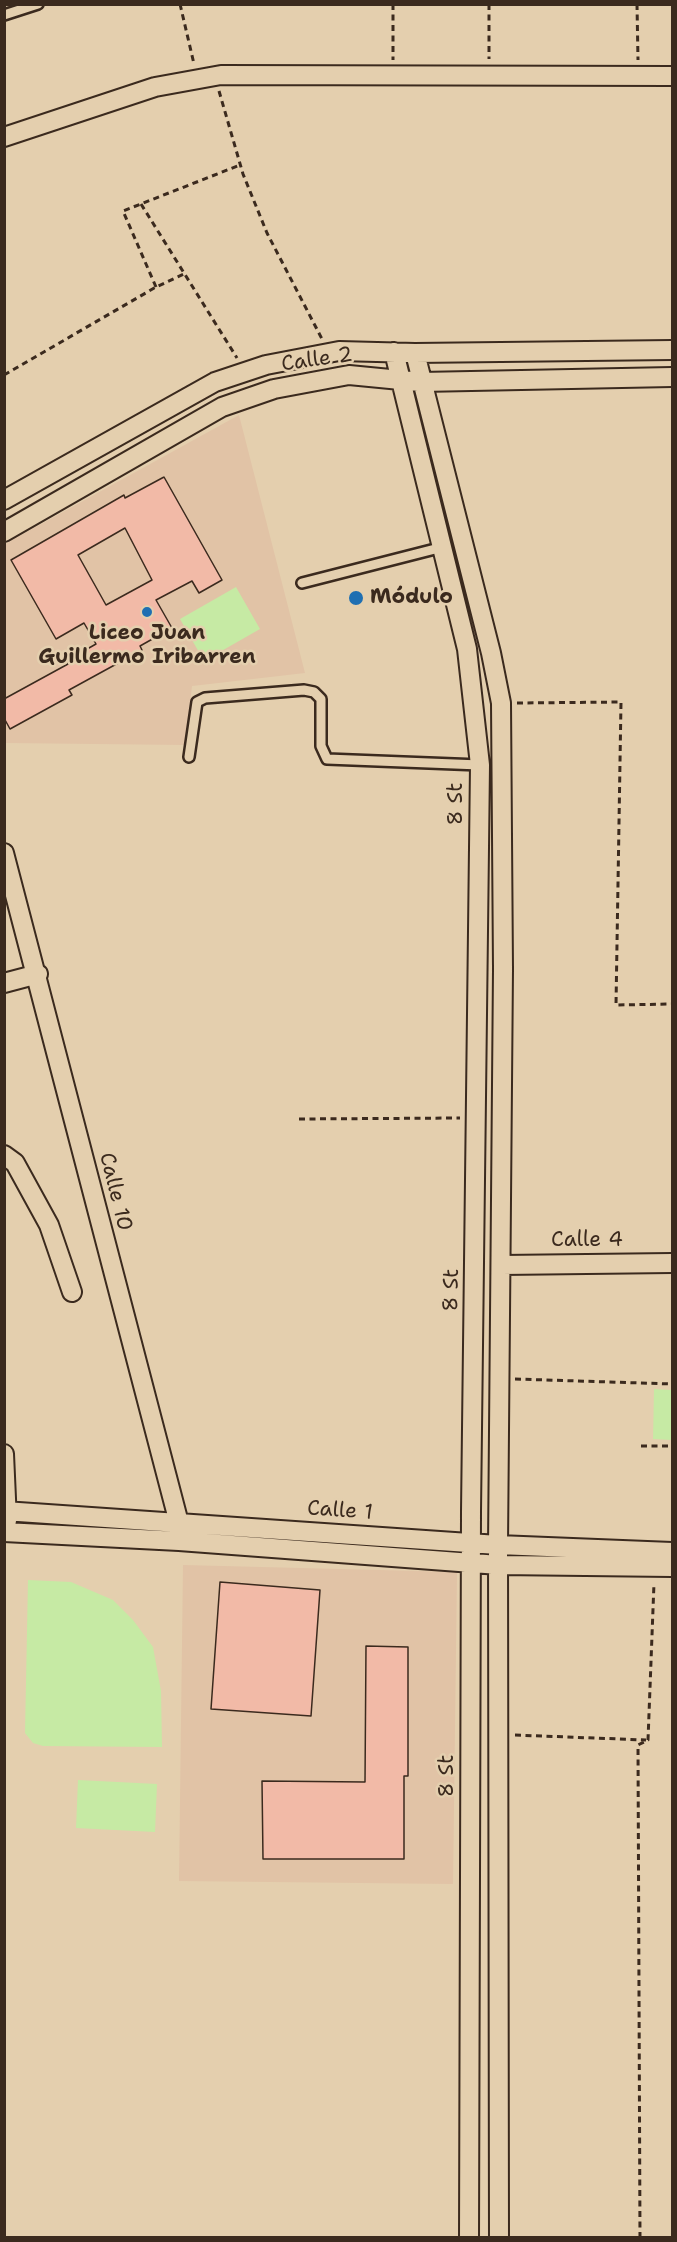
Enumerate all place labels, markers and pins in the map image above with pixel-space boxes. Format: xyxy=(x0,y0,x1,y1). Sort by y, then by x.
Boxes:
place label: Módulo xyxy=(370,585,453,611)
marker: Módulo xyxy=(347,589,365,607)
marker: Liceo Juan Guillermo Iribarren xyxy=(140,605,154,619)
place label: Liceo Juan Guillermo Iribarren xyxy=(38,621,256,671)

